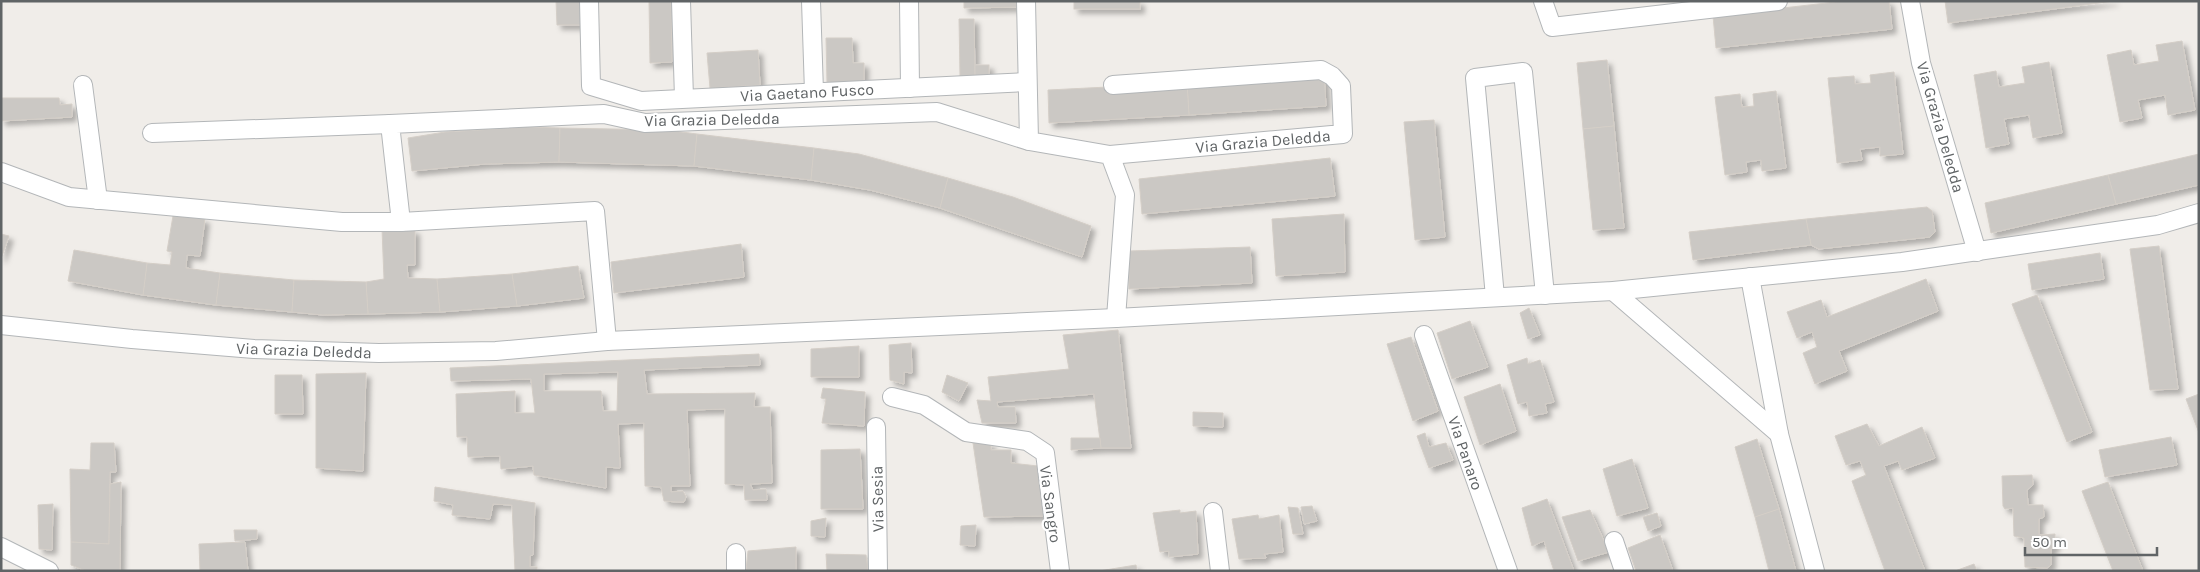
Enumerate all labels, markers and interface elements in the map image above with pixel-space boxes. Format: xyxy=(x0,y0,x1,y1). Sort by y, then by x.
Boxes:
street label: Via Grazia Deledda xyxy=(1913,59,1968,195)
street label: Via Gaetano Fusco xyxy=(740,80,874,105)
street label: Via Grazia Deledda xyxy=(644,109,780,130)
street label: Via Grazia Deledda xyxy=(1195,126,1331,157)
street label: Via Grazia Deledda xyxy=(236,339,372,362)
street label: Via Panaro xyxy=(1444,414,1487,493)
street label: Via Sangro xyxy=(1036,464,1065,544)
street label: Via Sesia xyxy=(867,466,888,532)
scale bar xyxy=(2025,524,2158,556)
text: 50 m xyxy=(2032,533,2067,551)

